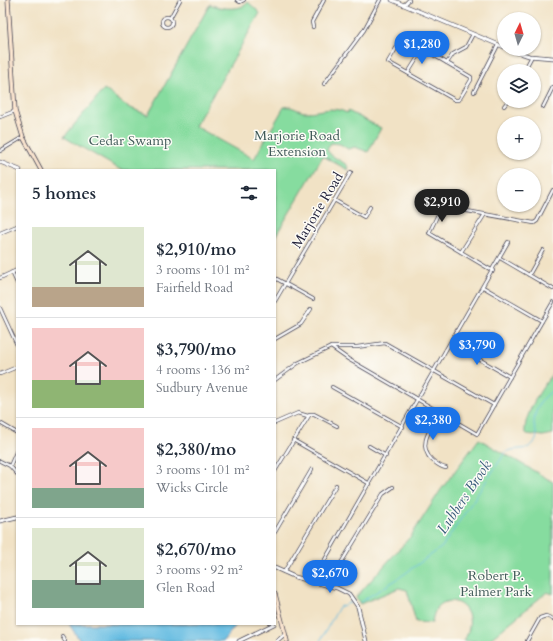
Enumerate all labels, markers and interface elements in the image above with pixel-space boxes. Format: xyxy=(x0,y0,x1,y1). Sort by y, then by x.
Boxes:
north arrow xyxy=(497,12,541,56)
map controls xyxy=(497,12,541,212)
pin: $1,280 xyxy=(389,31,455,65)
text: $1,280 xyxy=(403,35,441,53)
button: layers xyxy=(497,64,541,108)
button: + xyxy=(497,116,541,160)
park label: Marjorie Road Extension xyxy=(254,126,340,161)
park label: Cedar Swamp xyxy=(88,131,172,150)
street label: Marjorie Road xyxy=(287,168,348,252)
button: − xyxy=(497,168,541,212)
text: 5 homes xyxy=(32,182,96,205)
icon: filters xyxy=(238,182,260,204)
pin: $2,910 xyxy=(409,189,475,223)
text: $2,910 xyxy=(423,193,461,211)
text: $2,910/mo xyxy=(156,238,236,261)
icon: home xyxy=(64,243,112,291)
text: 3 rooms · 101 m² xyxy=(156,261,249,279)
text: Fairfield Road xyxy=(156,279,233,297)
pin: $3,790 xyxy=(444,332,510,366)
text: $3,790 xyxy=(458,336,496,354)
text: $3,790/mo xyxy=(156,338,236,361)
icon: home xyxy=(64,344,112,392)
text: 4 rooms · 136 m² xyxy=(156,361,249,379)
text: Sudbury Avenue xyxy=(156,379,248,397)
pin: $2,380 xyxy=(400,407,466,441)
text: $2,380 xyxy=(414,411,452,429)
text: $2,380/mo xyxy=(156,438,236,461)
icon: home xyxy=(64,444,112,492)
water label: Lubbers Brook xyxy=(432,456,496,538)
text: 3 rooms · 101 m² xyxy=(156,461,249,479)
text: Wicks Circle xyxy=(156,479,228,497)
text: $2,670/mo xyxy=(156,538,236,561)
icon: home xyxy=(64,544,112,592)
pin: $2,670 xyxy=(297,560,363,594)
text: 3 rooms · 92 m² xyxy=(156,561,243,579)
text: $2,670 xyxy=(311,564,349,582)
park label: Robert P. Palmer Park xyxy=(460,566,532,601)
text: Glen Road xyxy=(156,579,215,597)

